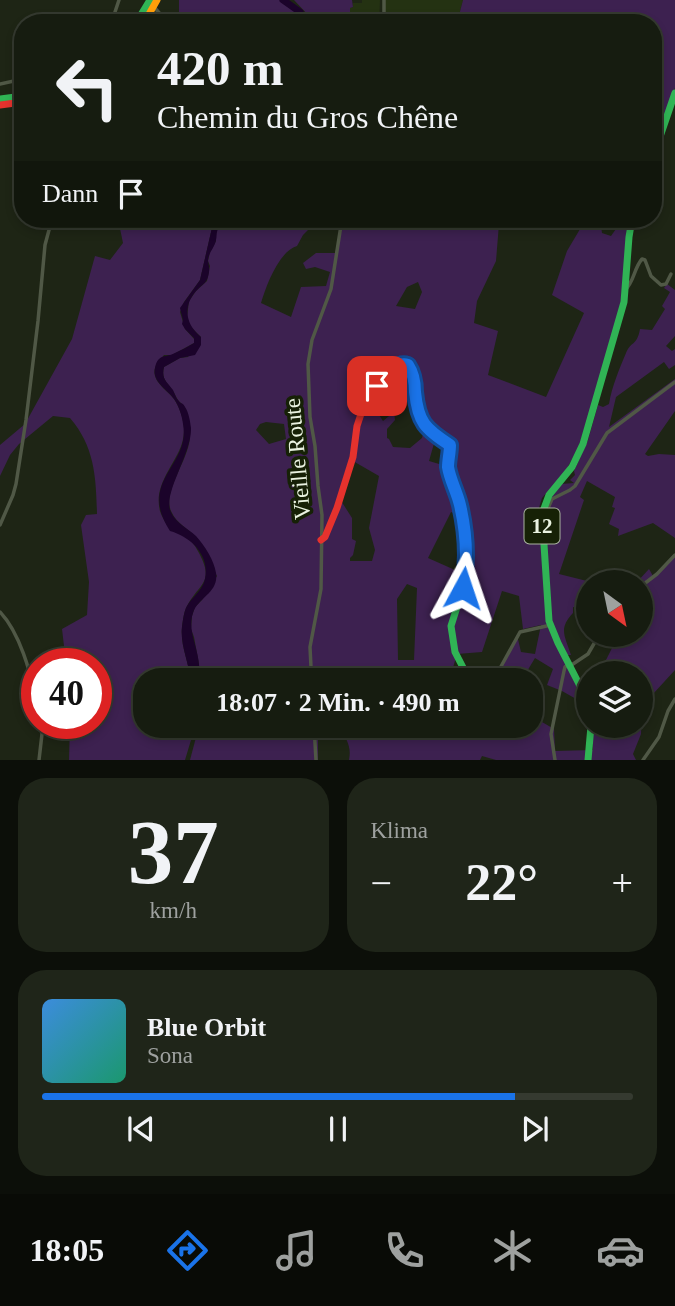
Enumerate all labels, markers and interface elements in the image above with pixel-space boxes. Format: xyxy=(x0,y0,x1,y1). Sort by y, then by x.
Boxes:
text: 420 m xyxy=(157,41,284,96)
icon: left xyxy=(42,42,133,133)
text: Chemin du Gros Chêne xyxy=(157,99,458,135)
icon: arrive xyxy=(112,175,150,213)
text: Dann xyxy=(42,179,98,208)
pin xyxy=(347,356,407,416)
icon: arrive xyxy=(358,367,396,405)
street label: Vieille Route xyxy=(280,397,315,521)
road number: 12 xyxy=(524,508,560,544)
position arrow xyxy=(426,551,500,625)
north arrow xyxy=(576,570,653,648)
map controls xyxy=(576,570,653,738)
speed limit sign: 40 xyxy=(21,648,112,739)
button: layers xyxy=(576,661,653,738)
text: 18:07 · 2 Min. · 490 m xyxy=(216,688,460,717)
text: 37 xyxy=(128,802,219,903)
text: Klima xyxy=(371,818,428,843)
text: 22° xyxy=(465,854,538,911)
text: − xyxy=(371,862,392,904)
text: + xyxy=(612,862,633,904)
text: km/h xyxy=(150,898,197,923)
text: Blue Orbit xyxy=(147,1013,266,1042)
text: Sona xyxy=(147,1043,193,1068)
icon: previous xyxy=(122,1110,160,1148)
icon: pause xyxy=(319,1110,357,1148)
icon: next xyxy=(516,1110,554,1148)
icon: directions xyxy=(163,1226,212,1275)
icon: music xyxy=(272,1226,321,1275)
icon: phone xyxy=(380,1226,429,1275)
icon: climate xyxy=(488,1226,537,1275)
icon: car xyxy=(596,1226,645,1275)
text: 18:05 xyxy=(30,1232,104,1268)

